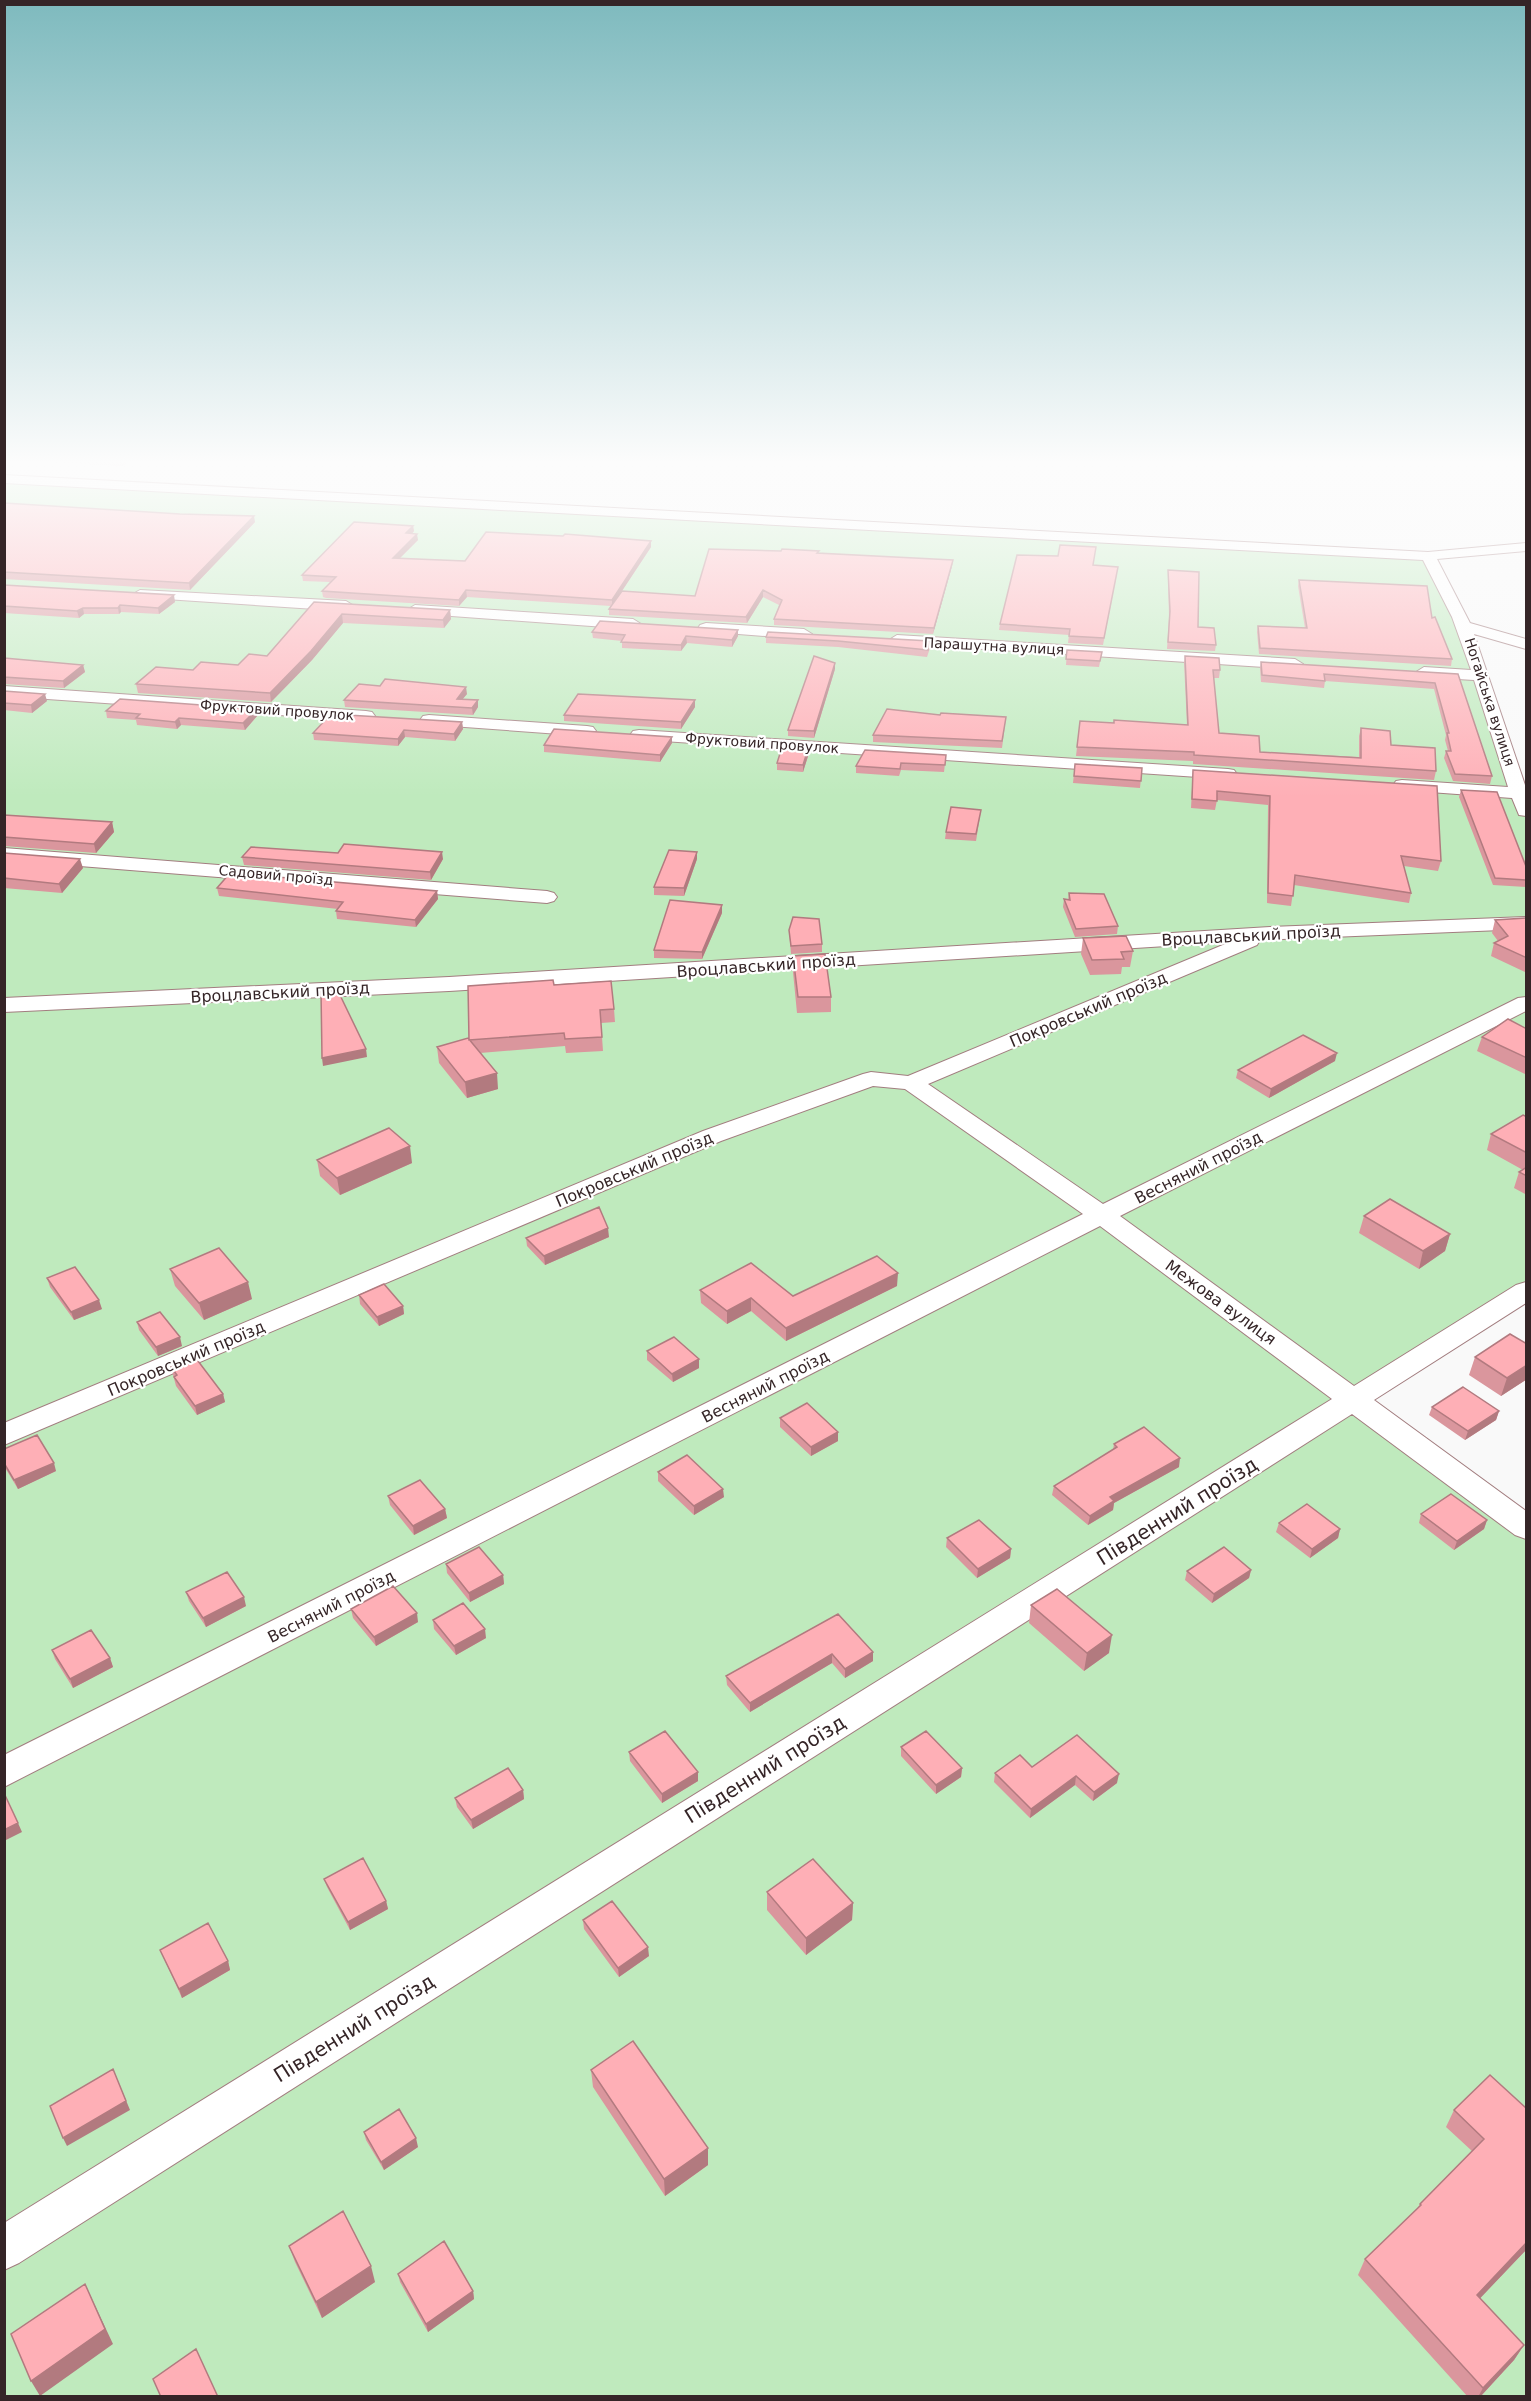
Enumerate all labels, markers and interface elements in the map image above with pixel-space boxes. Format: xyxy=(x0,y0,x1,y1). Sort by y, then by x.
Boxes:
street label: Парашутна вулиця xyxy=(923,634,1065,658)
street label: Ногайська вулиця xyxy=(1462,636,1518,768)
street label: Фруктовий провулок xyxy=(199,697,355,723)
street label: Фруктовий провулок xyxy=(684,730,840,756)
street label: Садовий проїзд xyxy=(218,862,334,888)
street label: Вроцлавський проїзд xyxy=(1161,921,1341,950)
street label: Вроцлавський проїзд xyxy=(676,950,856,981)
street label: Покровський проїзд xyxy=(1007,968,1170,1051)
street label: Вроцлавський проїзд xyxy=(190,978,370,1007)
street label: Весняний проїзд xyxy=(1131,1127,1265,1208)
street label: Покровський проїзд xyxy=(553,1128,716,1211)
street label: Межова вулиця xyxy=(1162,1256,1280,1349)
street label: Покровський проїзд xyxy=(105,1317,268,1400)
street label: Весняний проїзд xyxy=(698,1346,832,1427)
street label: Південний проїзд xyxy=(1092,1452,1262,1570)
street label: Весняний проїзд xyxy=(264,1566,398,1647)
street label: Південний проїзд xyxy=(680,1710,850,1828)
street label: Південний проїзд xyxy=(269,1969,439,2087)

